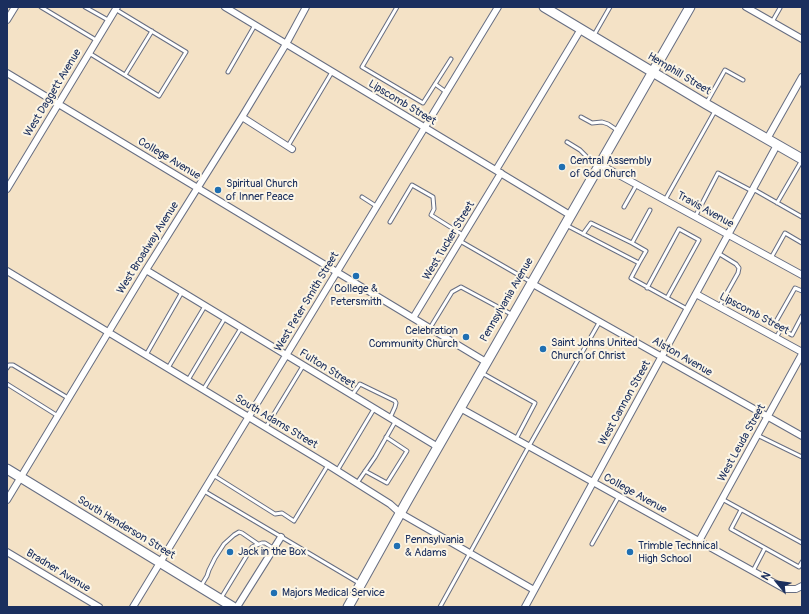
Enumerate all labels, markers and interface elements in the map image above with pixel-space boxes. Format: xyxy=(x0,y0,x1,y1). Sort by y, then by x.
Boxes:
street label: West Daggett Avenue xyxy=(22,47,84,139)
street label: Hemphill Street xyxy=(645,50,713,98)
street label: Lipscomb Street xyxy=(366,78,438,128)
street label: College Avenue xyxy=(135,135,203,183)
place label: Central Assembly of God Church xyxy=(570,154,651,180)
marker: Central Assembly of God Church xyxy=(557,162,567,172)
place label: Spiritual Church of Inner Peace xyxy=(226,177,298,203)
marker: Spiritual Church of Inner Peace xyxy=(213,185,223,195)
street label: Travis Avenue xyxy=(674,189,736,231)
street label: West Broadway Avenue xyxy=(114,199,182,297)
street label: West Tucker Street xyxy=(420,199,478,283)
street label: West Peter Smith Street xyxy=(272,250,342,354)
street label: Pennsylvania Avenue xyxy=(478,256,536,344)
marker: College & Petersmith xyxy=(351,271,361,281)
place label: College & Petersmith xyxy=(330,282,382,308)
street label: Lipscomb Street xyxy=(717,290,791,338)
place label: Celebration Community Church xyxy=(369,324,458,350)
marker: Celebration Community Church xyxy=(461,332,471,342)
street label: Alston Avenue xyxy=(650,334,714,380)
place label: Saint Johns United Church of Christ xyxy=(551,336,638,362)
marker: Saint Johns United Church of Christ xyxy=(538,344,548,354)
street label: Fulton Street xyxy=(297,347,357,391)
street label: West Cannon Street xyxy=(596,358,654,448)
street label: South Adams Street xyxy=(232,392,320,452)
street label: West Leuda Street xyxy=(715,402,769,484)
street label: College Avenue xyxy=(601,471,669,517)
street label: South Henderson Street xyxy=(75,494,177,562)
place label: Pennsylvania & Adams xyxy=(405,533,464,559)
place label: Trimble Technical High School xyxy=(638,539,718,565)
marker: Pennsylvania & Adams xyxy=(392,541,402,551)
place label: Jack in the Box xyxy=(238,545,306,559)
street label: Bradner Avenue xyxy=(24,547,92,595)
marker: Jack in the Box xyxy=(225,547,235,557)
marker: Trimble Technical High School xyxy=(625,547,635,557)
north arrow xyxy=(757,562,797,602)
text: N xyxy=(759,570,774,582)
place label: Majors Medical Service xyxy=(282,586,385,600)
marker: Majors Medical Service xyxy=(269,588,279,598)

